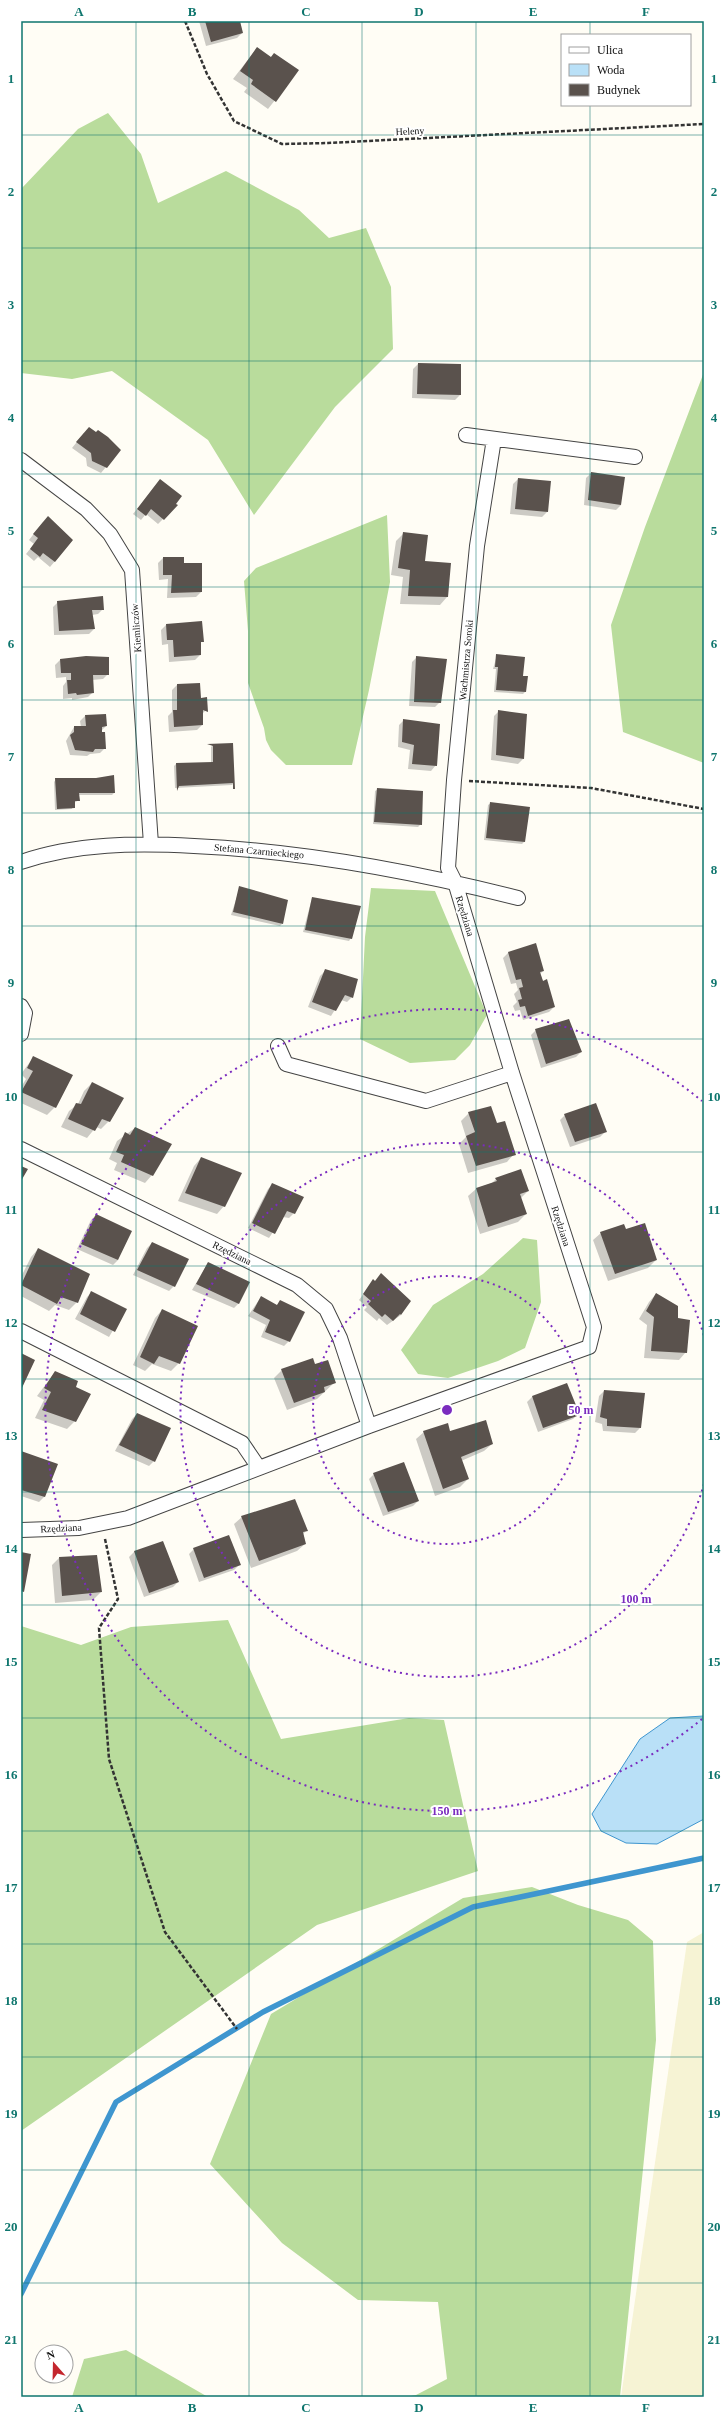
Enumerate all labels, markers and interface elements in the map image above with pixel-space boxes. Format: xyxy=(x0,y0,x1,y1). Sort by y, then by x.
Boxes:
text: A xyxy=(74,4,84,19)
text: B xyxy=(188,4,197,19)
text: C xyxy=(301,4,311,19)
text: D xyxy=(414,4,424,19)
text: E xyxy=(529,4,537,19)
text: F xyxy=(642,4,650,19)
legend xyxy=(561,34,691,106)
text: Ulica xyxy=(597,43,624,57)
text: Woda xyxy=(597,63,625,77)
text: 1 xyxy=(8,71,14,86)
text: 1 xyxy=(711,71,717,86)
text: Budynek xyxy=(597,83,640,97)
street label: Heleny xyxy=(395,125,425,137)
text: 2 xyxy=(8,184,14,199)
text: 2 xyxy=(711,184,717,199)
text: 3 xyxy=(8,297,15,312)
text: 3 xyxy=(711,297,718,312)
text: 4 xyxy=(8,410,15,425)
text: 4 xyxy=(711,410,718,425)
text: 5 xyxy=(8,523,15,538)
text: 5 xyxy=(711,523,718,538)
street label: Kiemliczów xyxy=(129,602,143,653)
street label: Wachmistrza Soroki xyxy=(457,619,475,701)
text: 6 xyxy=(8,636,15,651)
text: 6 xyxy=(711,636,718,651)
text: 7 xyxy=(8,749,15,764)
text: 7 xyxy=(711,749,718,764)
street label: Stefana Czarnieckiego xyxy=(214,842,304,860)
text: 8 xyxy=(8,862,15,877)
text: 8 xyxy=(711,862,718,877)
street label: Rzędziana xyxy=(454,894,477,938)
text: 9 xyxy=(8,975,15,990)
text: 9 xyxy=(711,975,718,990)
text: 10 xyxy=(5,1089,18,1104)
text: 10 xyxy=(708,1089,721,1104)
text: 11 xyxy=(5,1202,17,1217)
text: 11 xyxy=(708,1202,720,1217)
street label: Rzędziana xyxy=(549,1204,573,1248)
street label: Rzędziana xyxy=(211,1239,254,1267)
text: 12 xyxy=(5,1315,18,1330)
text: 12 xyxy=(708,1315,721,1330)
centre of rings xyxy=(440,1403,454,1417)
text: 50 m xyxy=(569,1403,594,1417)
text: 13 xyxy=(5,1428,18,1443)
text: 13 xyxy=(708,1428,721,1443)
street label: Rzędziana xyxy=(40,1521,83,1535)
text: 14 xyxy=(5,1541,18,1556)
text: 14 xyxy=(708,1541,721,1556)
text: 100 m xyxy=(621,1592,652,1606)
text: 15 xyxy=(5,1654,18,1669)
text: 15 xyxy=(708,1654,721,1669)
text: 16 xyxy=(5,1767,18,1782)
text: 16 xyxy=(708,1767,721,1782)
text: 150 m xyxy=(432,1804,463,1818)
text: 17 xyxy=(5,1880,18,1895)
text: 17 xyxy=(708,1880,721,1895)
text: 18 xyxy=(5,1993,18,2008)
text: 18 xyxy=(708,1993,721,2008)
text: 19 xyxy=(5,2106,18,2121)
text: 19 xyxy=(708,2106,721,2121)
text: 20 xyxy=(5,2219,18,2234)
text: 20 xyxy=(708,2219,721,2234)
text: 21 xyxy=(5,2332,18,2347)
text: 21 xyxy=(708,2332,721,2347)
north arrow xyxy=(34,2344,74,2384)
text: N xyxy=(45,2348,56,2362)
text: A xyxy=(74,2400,84,2415)
text: B xyxy=(188,2400,197,2415)
text: C xyxy=(301,2400,311,2415)
text: D xyxy=(414,2400,424,2415)
text: E xyxy=(529,2400,537,2415)
text: F xyxy=(642,2400,650,2415)

